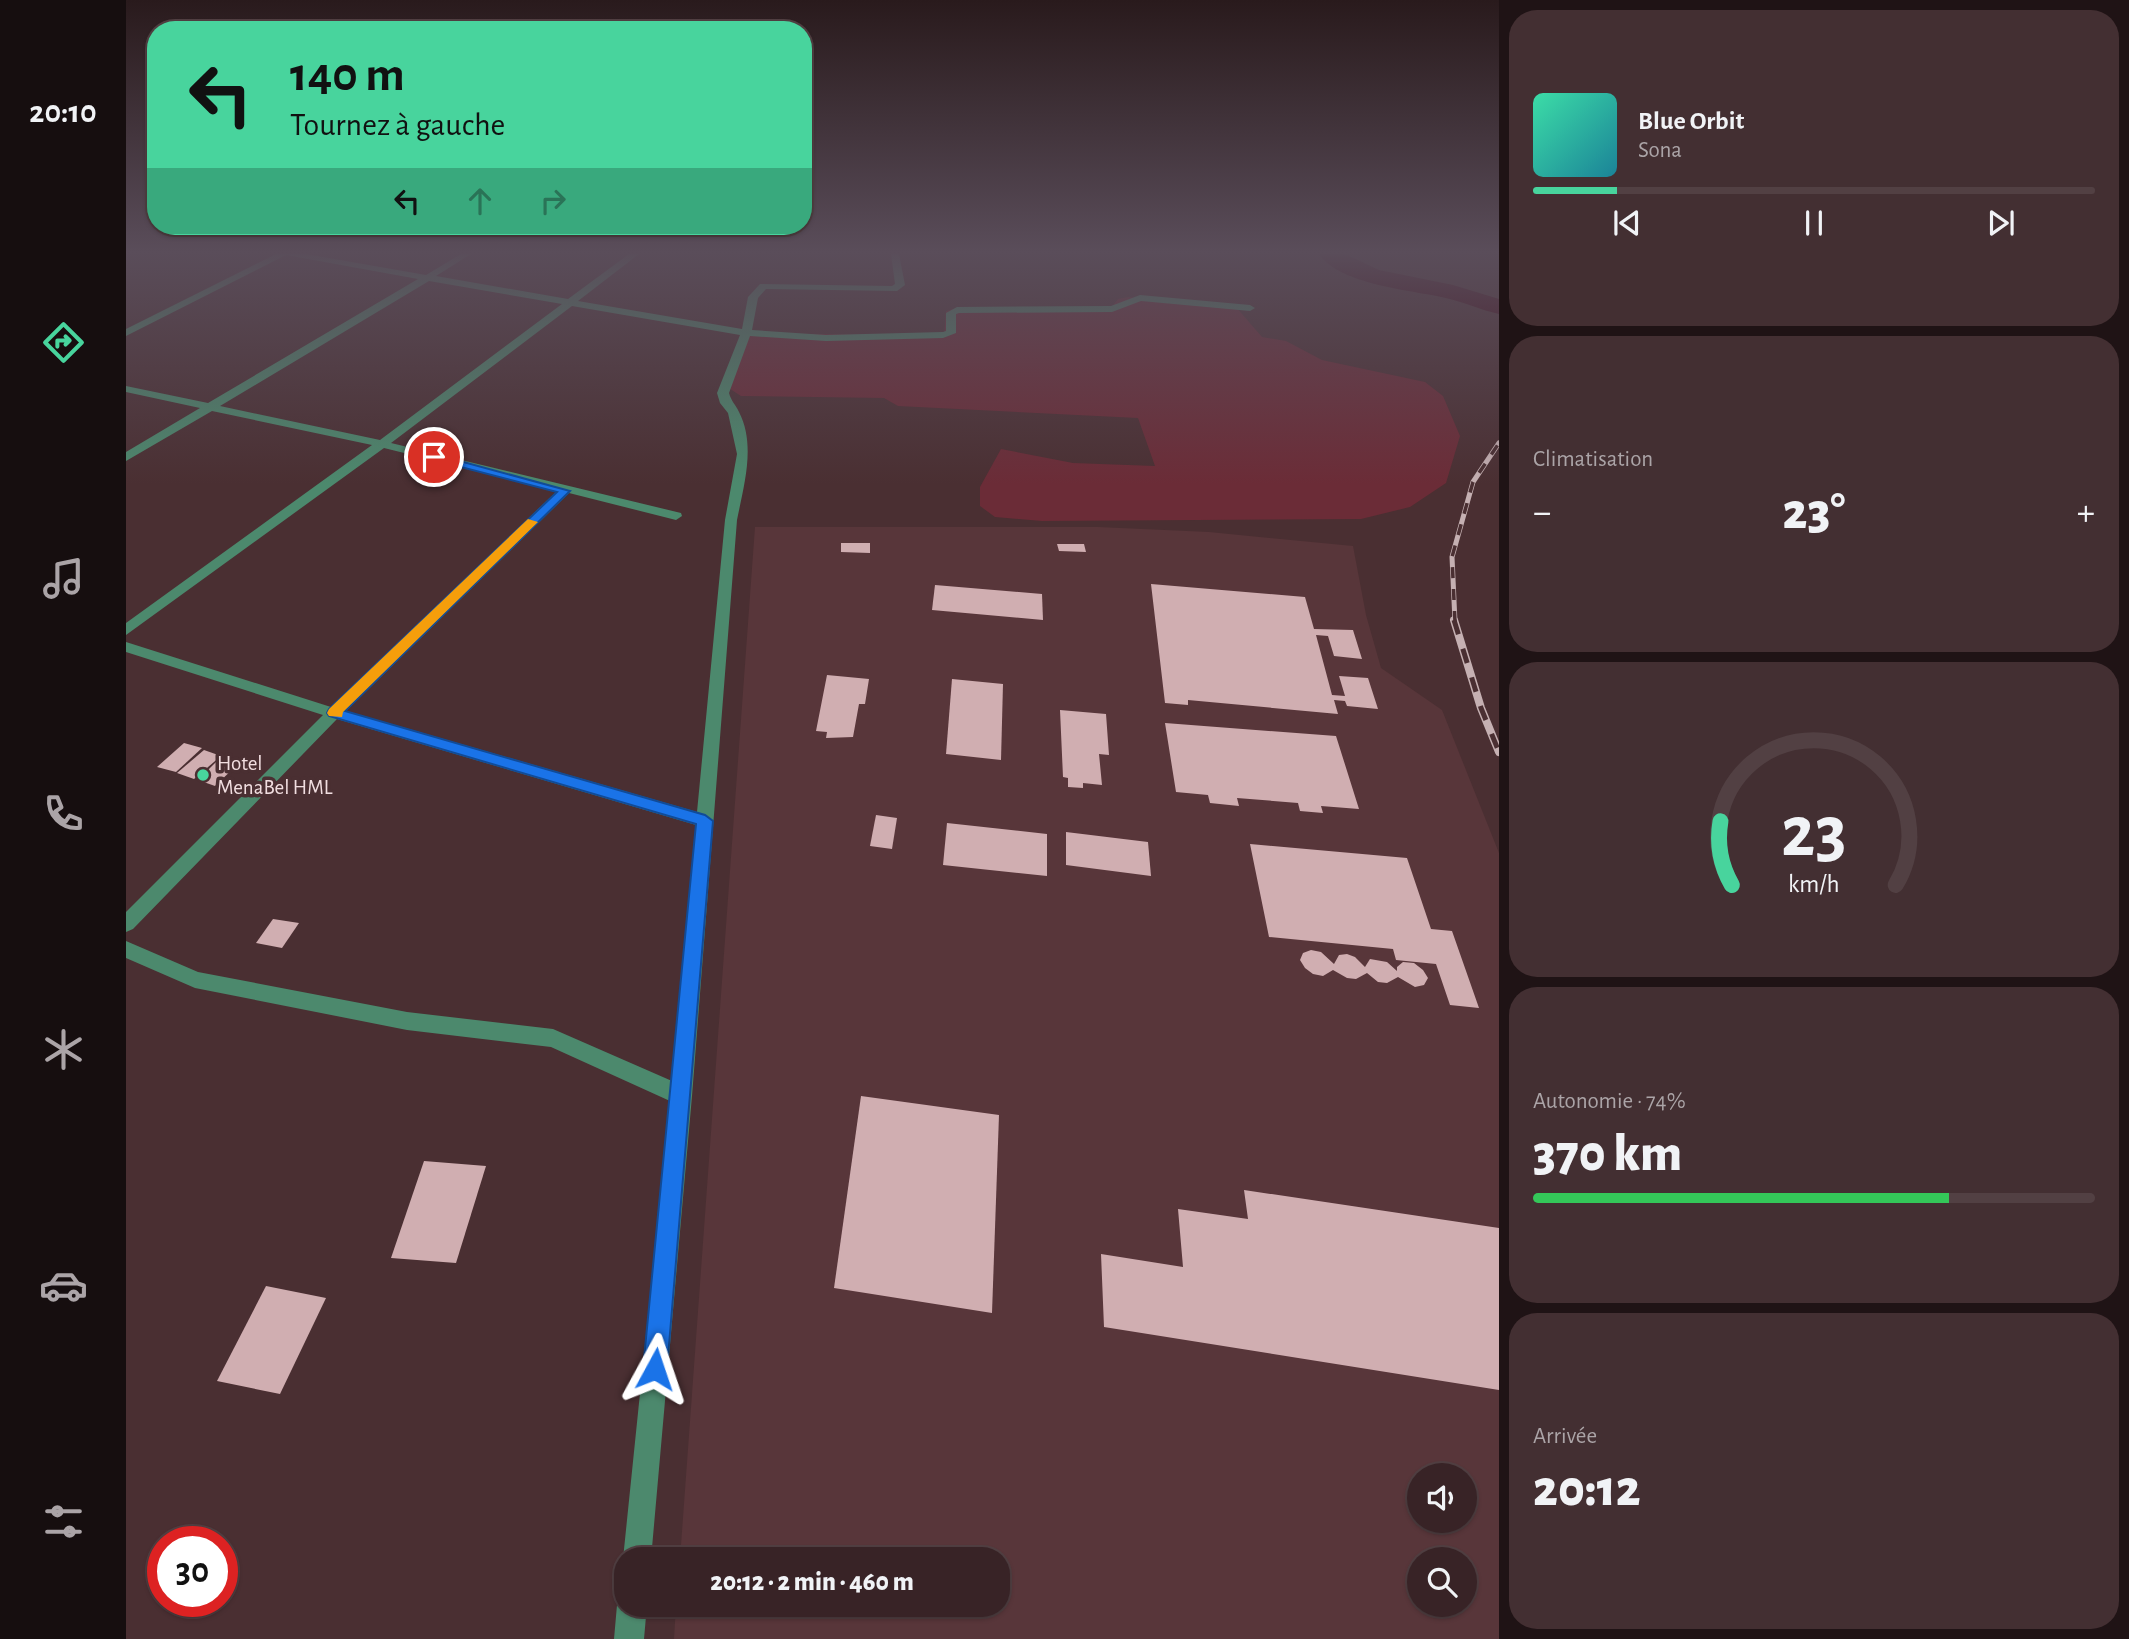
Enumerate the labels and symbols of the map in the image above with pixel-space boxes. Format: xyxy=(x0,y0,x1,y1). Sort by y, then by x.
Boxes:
pin xyxy=(404,427,464,487)
place label: Hotel MenaBel HML xyxy=(217,753,333,798)
marker: Hotel MenaBel HML xyxy=(195,767,211,783)
position arrow xyxy=(618,1332,692,1406)
speed limit sign: 30 xyxy=(147,1526,238,1617)

